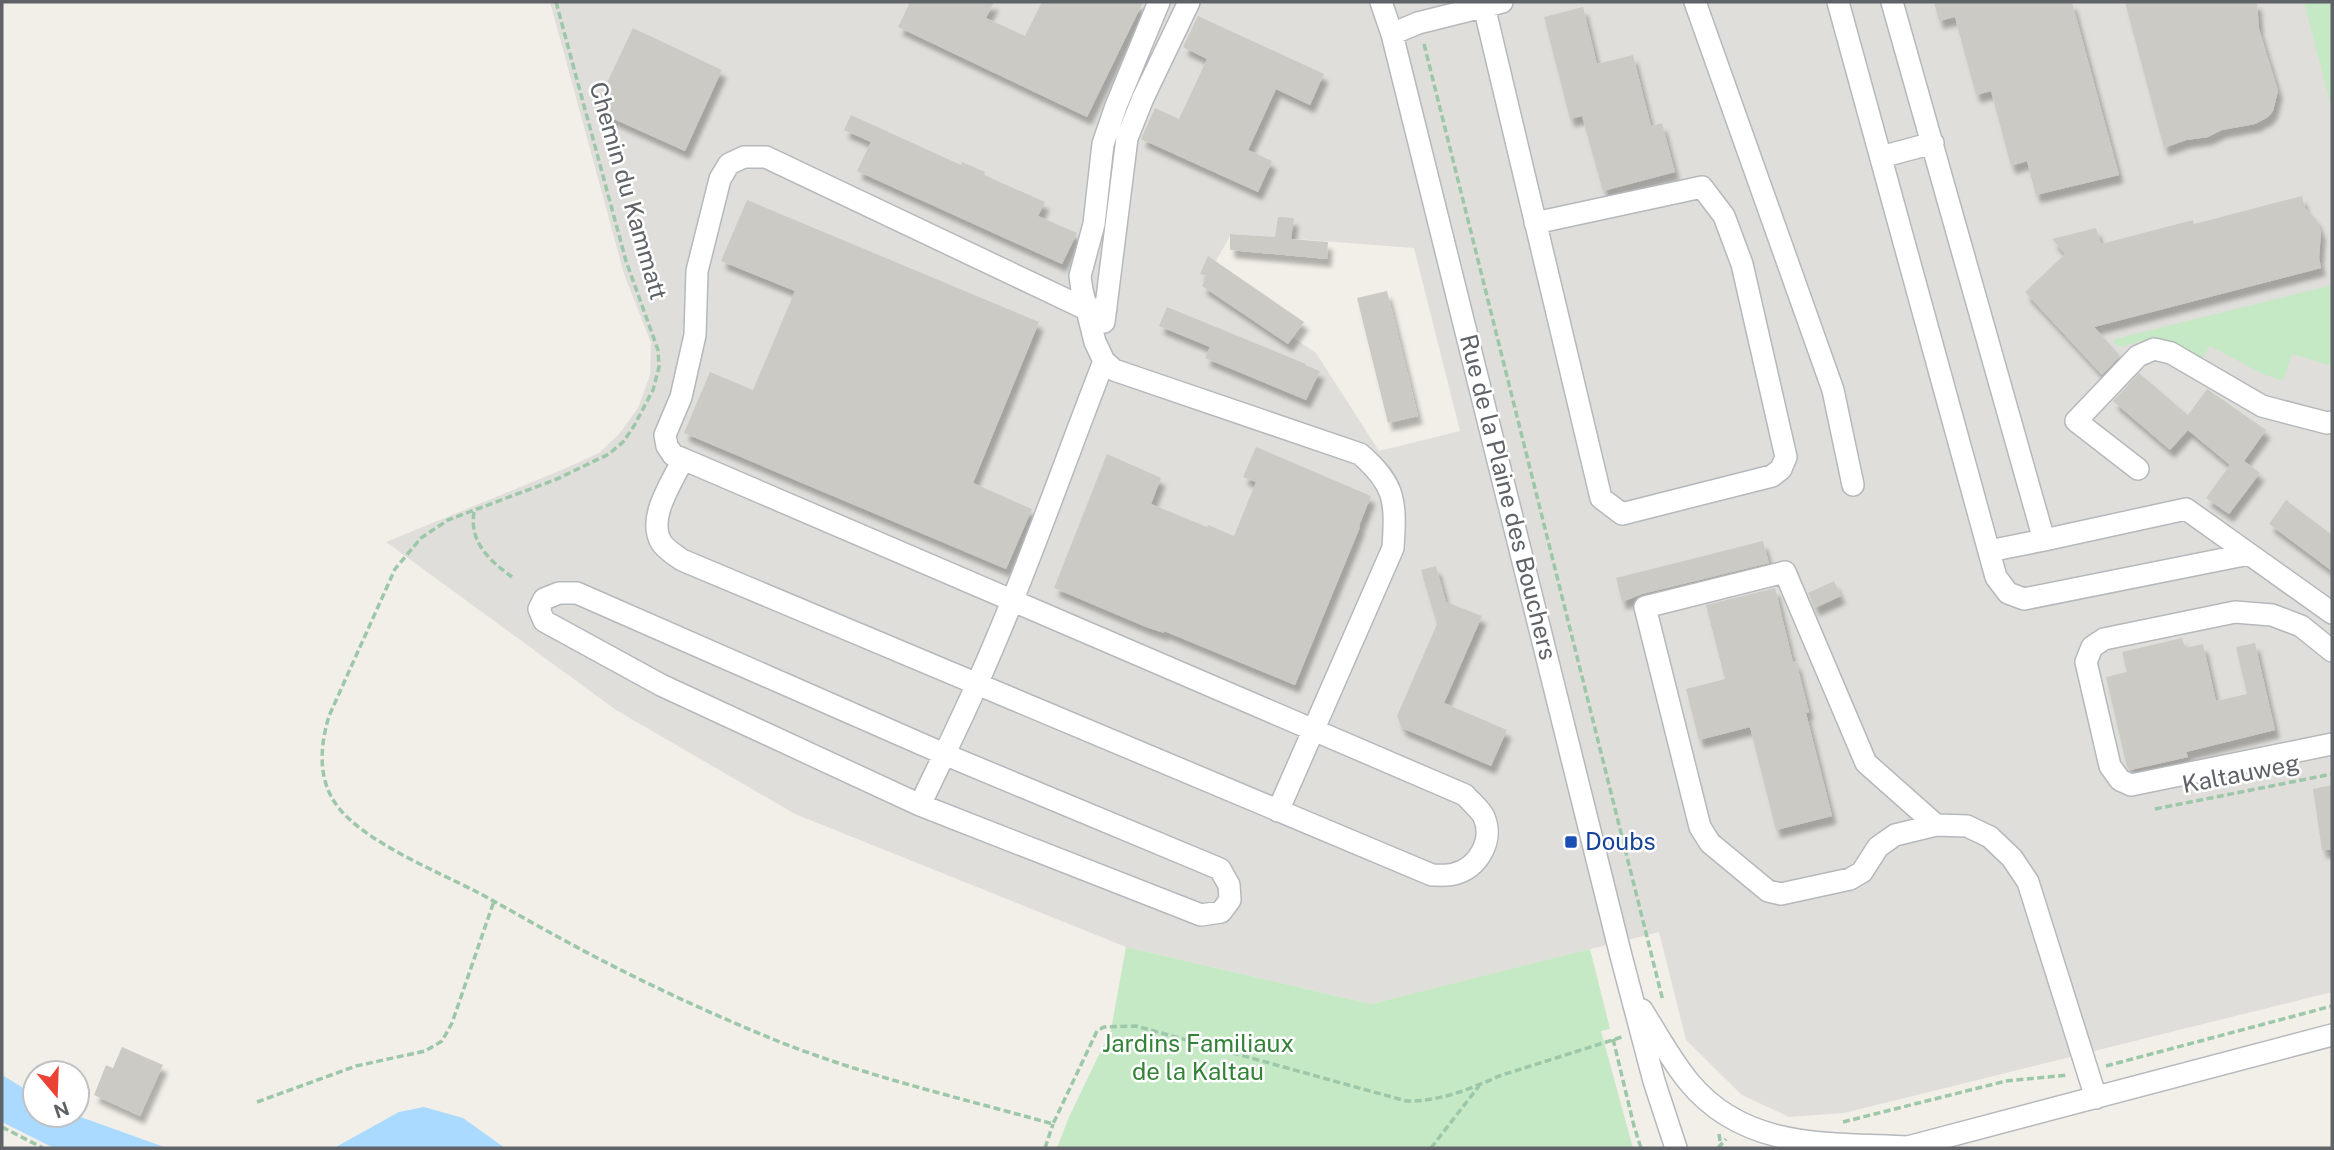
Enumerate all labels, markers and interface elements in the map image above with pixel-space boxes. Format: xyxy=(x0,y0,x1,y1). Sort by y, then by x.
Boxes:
street label: Chemin du Kammatt xyxy=(584,79,673,303)
street label: Rue de la Plaine des Bouchers xyxy=(1455,331,1563,662)
street label: Kaltauweg xyxy=(2180,748,2302,798)
place label: Doubs xyxy=(1585,827,1656,855)
marker: Doubs xyxy=(1563,834,1579,850)
park label: Jardins Familiaux de la Kaltau xyxy=(1102,1029,1294,1085)
north arrow xyxy=(21,1059,91,1129)
text: N xyxy=(51,1097,72,1123)

